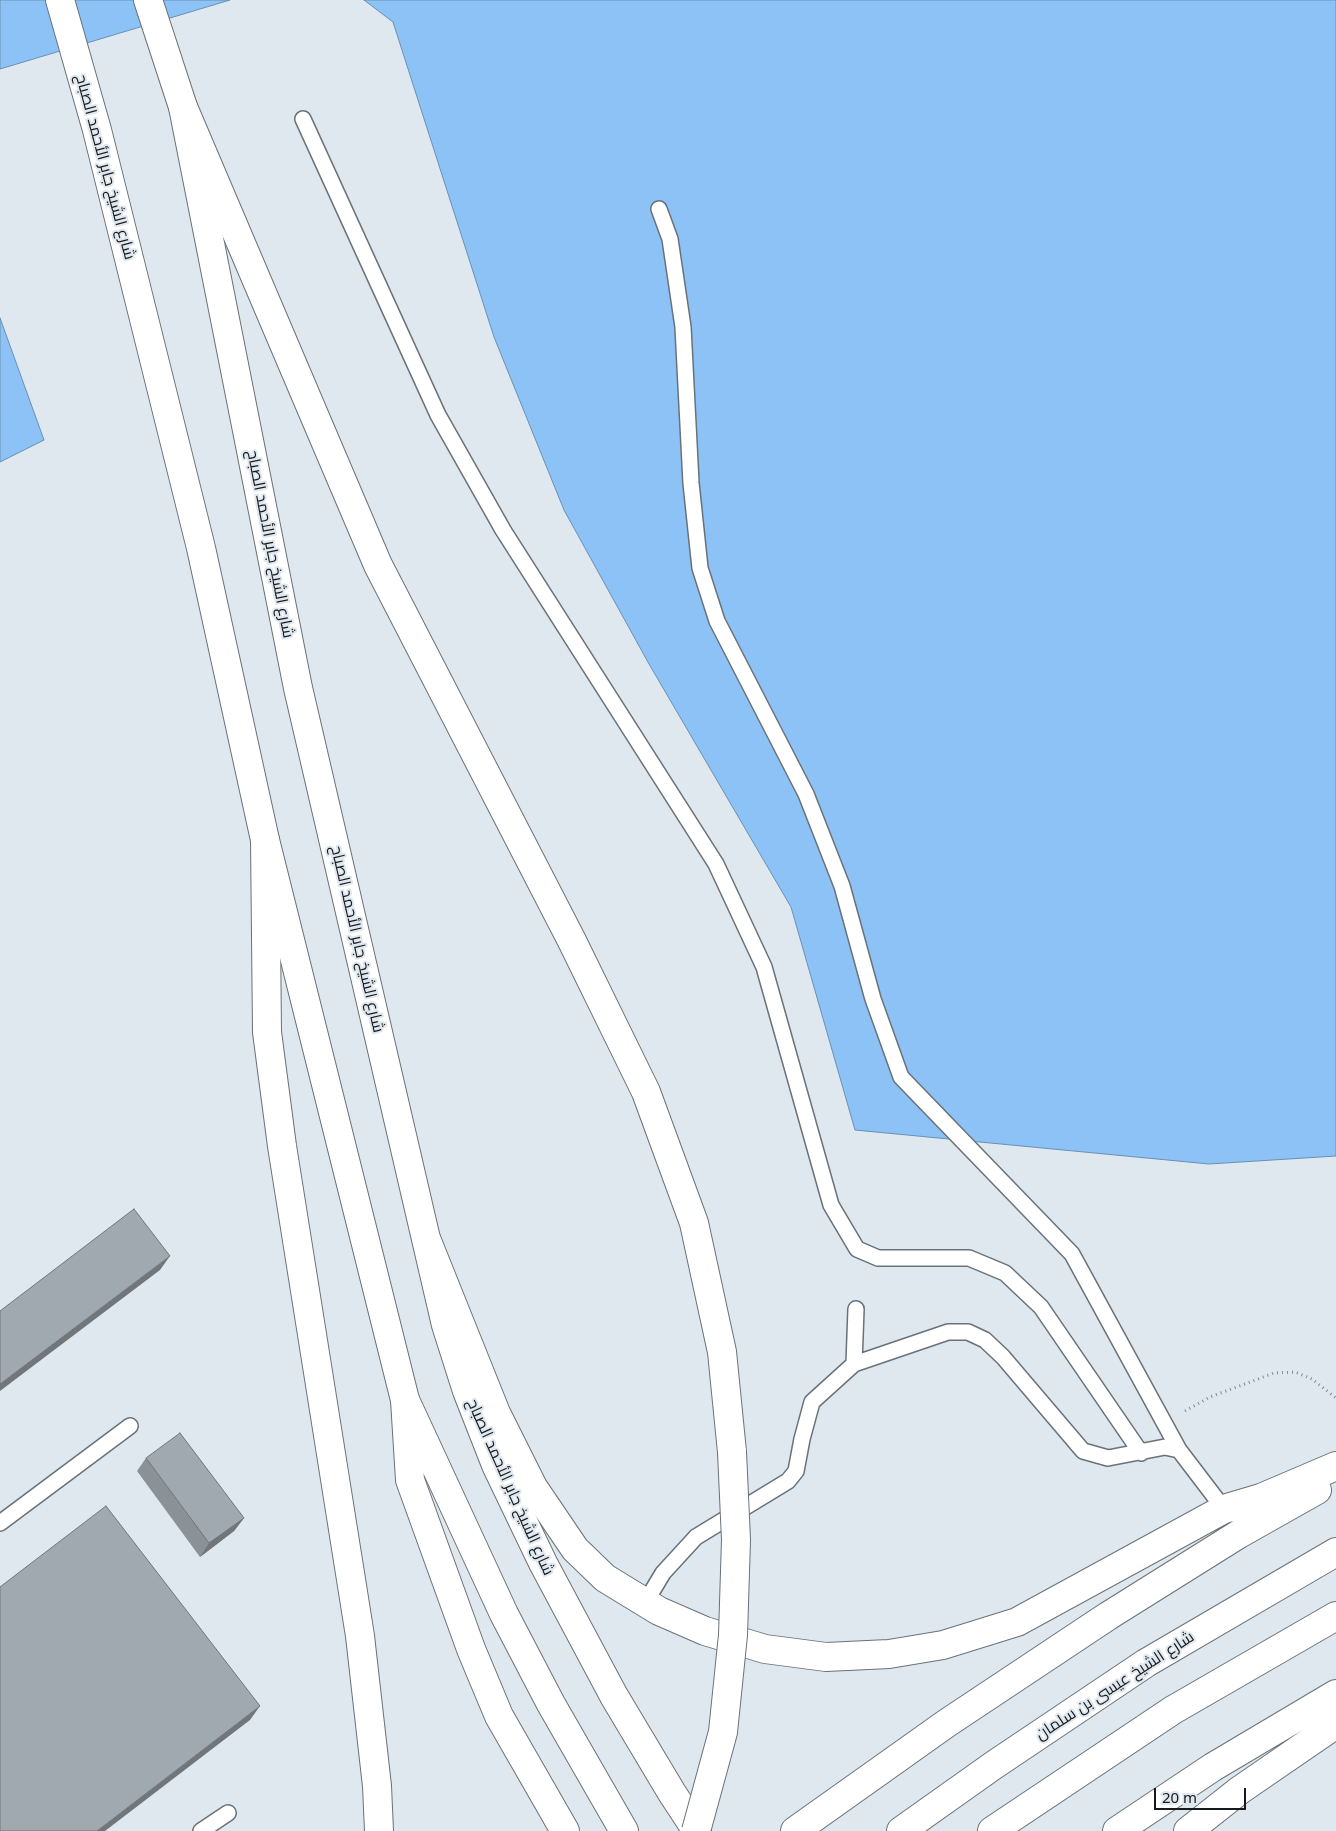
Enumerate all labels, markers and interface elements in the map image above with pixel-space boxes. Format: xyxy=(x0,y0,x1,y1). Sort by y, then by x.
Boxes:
street label: شارع الشيخ جابر الأحمد الصباح xyxy=(71,72,139,262)
street label: شارع الشيخ جابر الأحمد الصباح xyxy=(242,448,298,640)
street label: شارع الشيخ جابر الأحمد الصباح xyxy=(326,844,388,1034)
street label: شارع الشيخ جابر الأحمد الصباح xyxy=(462,1396,558,1578)
street label: شارع الشيخ عيسى بن سلمان xyxy=(1032,1628,1198,1744)
scale bar xyxy=(1156,1778,1248,1810)
text: 20 m xyxy=(1162,1787,1197,1807)

